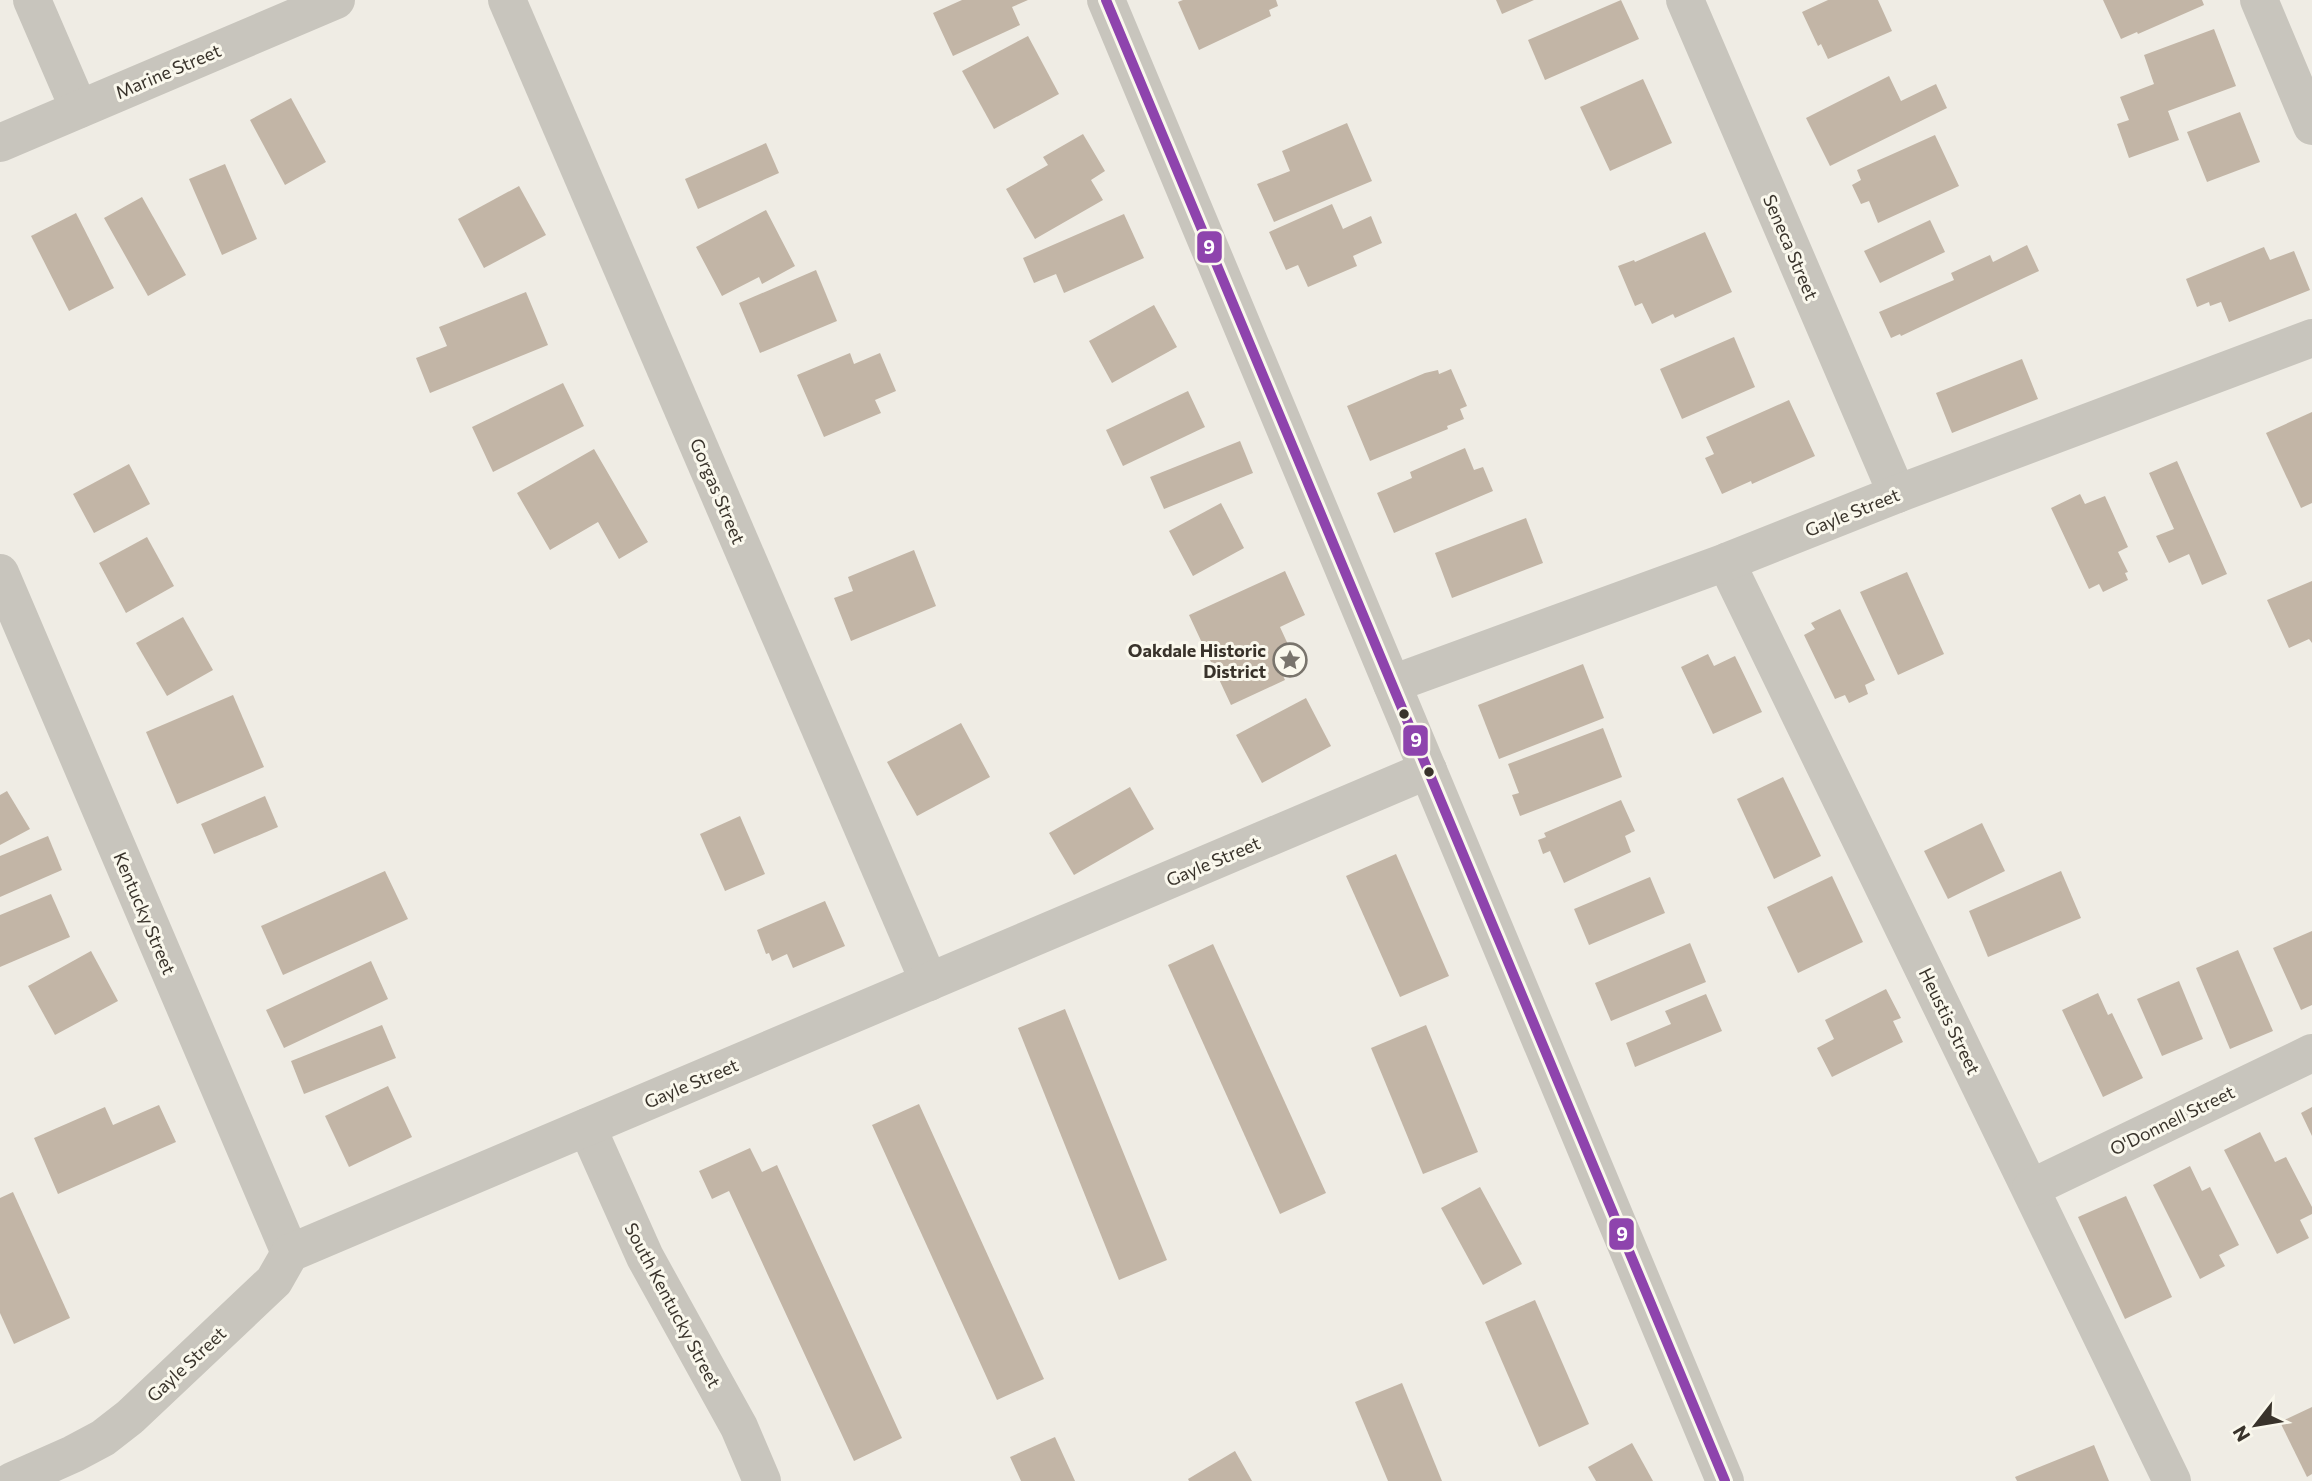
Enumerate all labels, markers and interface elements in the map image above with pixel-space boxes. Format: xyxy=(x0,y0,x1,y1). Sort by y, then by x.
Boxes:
street label: Marine Street xyxy=(112,39,224,103)
street label: Seneca Street xyxy=(1759,191,1823,303)
line badge: 9 xyxy=(1196,230,1223,264)
text: 9 xyxy=(1203,235,1215,258)
street label: Gorgas Street xyxy=(686,435,750,547)
street label: Gayle Street xyxy=(1801,483,1903,541)
place label: Oakdale Historic District xyxy=(1128,639,1266,682)
place icon: Oakdale Historic District xyxy=(1271,641,1309,679)
unlabelled marker xyxy=(1397,707,1411,721)
line badge: 9 xyxy=(1402,724,1429,757)
text: 9 xyxy=(1410,728,1422,751)
unlabelled marker xyxy=(1422,765,1436,779)
street label: Gayle Street xyxy=(1163,831,1263,891)
street label: Kentucky Street xyxy=(109,848,181,978)
street label: Heustis Street xyxy=(1915,964,1985,1078)
street label: Gayle Street xyxy=(641,1053,741,1113)
street label: O'Donnell Street xyxy=(2106,1080,2238,1160)
line badge: 9 xyxy=(1608,1217,1635,1251)
street label: South Kentucky Street xyxy=(620,1219,726,1391)
text: 9 xyxy=(1616,1222,1628,1245)
street label: Gayle Street xyxy=(142,1322,230,1406)
north arrow xyxy=(2221,1390,2291,1460)
text: N xyxy=(2227,1422,2255,1446)

